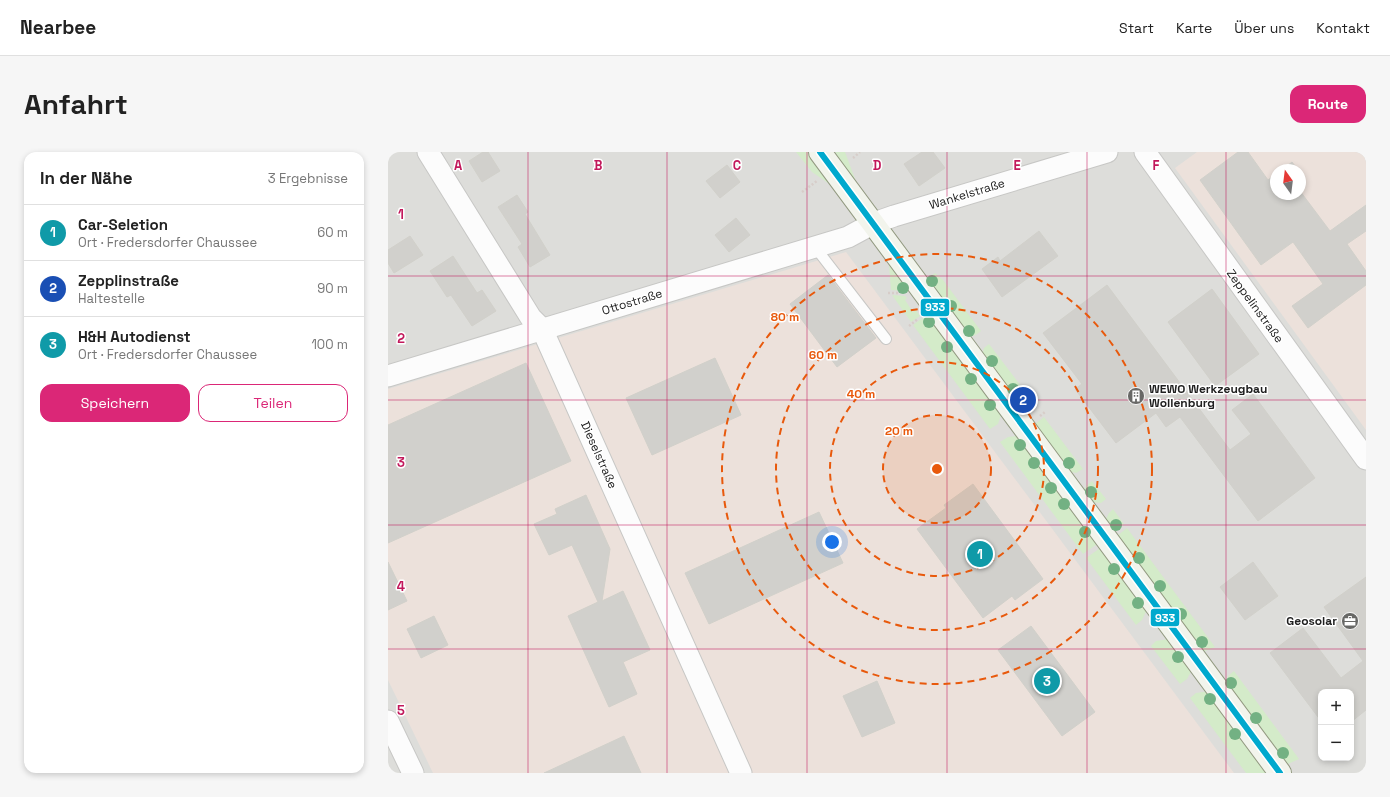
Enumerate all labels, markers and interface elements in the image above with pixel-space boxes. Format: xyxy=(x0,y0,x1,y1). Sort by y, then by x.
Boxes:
text: Nearbee xyxy=(20,15,96,40)
text: Start xyxy=(1119,19,1154,37)
text: Karte xyxy=(1176,19,1212,37)
text: Über uns xyxy=(1234,19,1294,37)
text: Kontakt xyxy=(1316,19,1370,37)
button: Route xyxy=(1290,85,1366,123)
text: Anfahrt xyxy=(24,86,128,122)
text: A xyxy=(454,157,463,174)
text: B xyxy=(594,157,603,174)
text: C xyxy=(733,157,741,174)
text: D xyxy=(873,157,882,174)
text: E xyxy=(1013,157,1021,174)
text: F xyxy=(1153,157,1160,174)
north arrow xyxy=(1270,164,1306,200)
text: In der Nähe xyxy=(40,167,132,189)
text: 3 Ergebnisse xyxy=(268,170,348,187)
street label: Wankelstraße xyxy=(927,175,1007,213)
text: 1 xyxy=(398,206,404,223)
text: Car-Seletion xyxy=(78,215,168,234)
text: 1 xyxy=(50,224,56,241)
text: 60 m xyxy=(317,224,348,241)
text: Ort · Fredersdorfer Chaussee xyxy=(78,234,257,251)
street label: Zeppelinstraße xyxy=(1223,266,1287,346)
text: Zepplinstraße xyxy=(78,271,179,290)
text: 2 xyxy=(49,280,57,297)
text: 90 m xyxy=(317,280,348,297)
street label: Ottostraße xyxy=(600,285,664,319)
text: Haltestelle xyxy=(78,290,145,307)
line badge: 933 xyxy=(920,298,950,317)
text: 933 xyxy=(925,300,945,314)
text: 80 m xyxy=(771,309,799,325)
text: H&H Autodienst xyxy=(78,327,191,346)
text: 2 xyxy=(397,330,405,347)
text: 3 xyxy=(49,336,57,353)
text: 100 m xyxy=(311,336,348,353)
text: Ort · Fredersdorfer Chaussee xyxy=(78,346,257,363)
text: 60 m xyxy=(809,347,837,363)
place label: WEWO Werkzeugbau Wollenburg xyxy=(1149,381,1267,411)
button: Speichern xyxy=(40,384,190,422)
button: Teilen xyxy=(198,384,348,422)
pin: 2 xyxy=(1010,385,1036,415)
text: 40 m xyxy=(847,386,875,402)
building icon: WEWO Werkzeugbau Wollenburg xyxy=(1126,386,1146,406)
street label: Dieselstraße xyxy=(577,419,621,491)
text: 20 m xyxy=(885,423,913,439)
text: 3 xyxy=(397,454,405,471)
centre of rings xyxy=(930,462,944,476)
your location xyxy=(822,532,842,552)
pin: 1 xyxy=(967,539,993,569)
text: 4 xyxy=(397,578,405,595)
line badge: 933 xyxy=(1150,608,1180,627)
text: 933 xyxy=(1155,611,1175,625)
office icon: Geosolar xyxy=(1340,611,1360,631)
place label: Geosolar xyxy=(1286,613,1337,629)
pin: 3 xyxy=(1034,666,1060,696)
map controls xyxy=(1318,689,1354,761)
button: + xyxy=(1318,689,1354,725)
text: 5 xyxy=(397,702,405,719)
button: − xyxy=(1318,725,1354,761)

